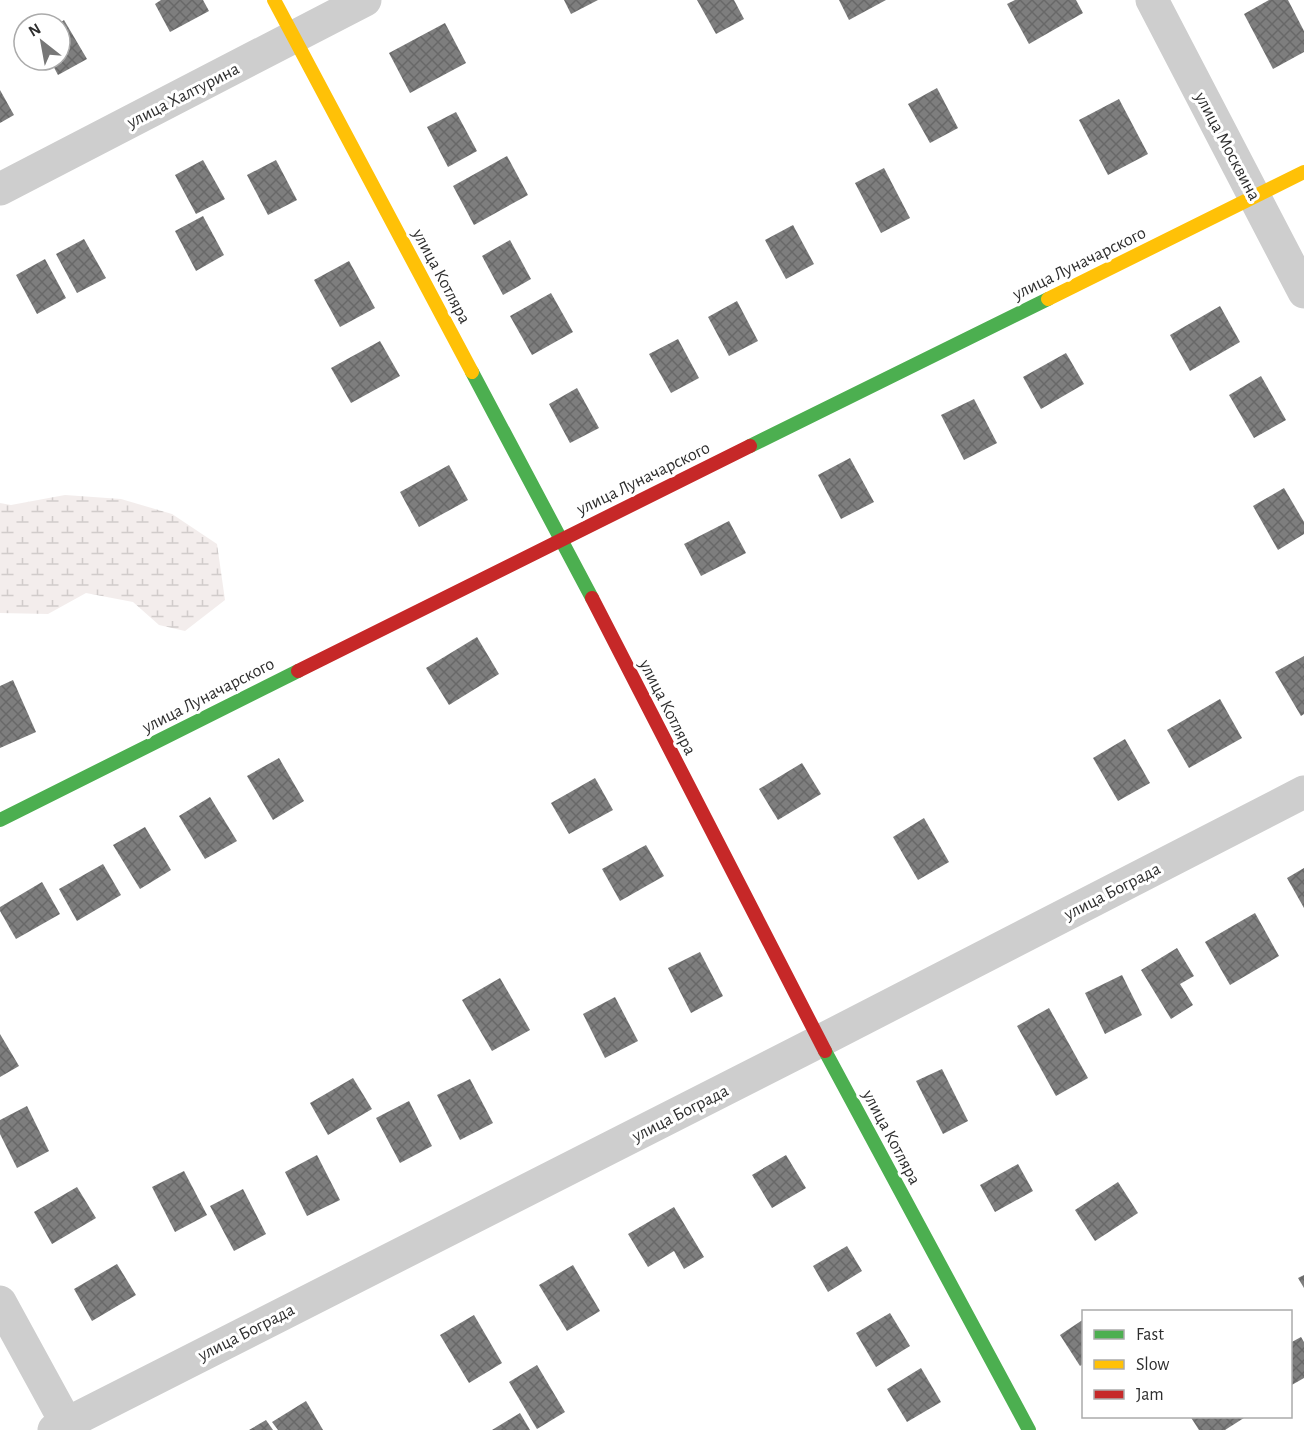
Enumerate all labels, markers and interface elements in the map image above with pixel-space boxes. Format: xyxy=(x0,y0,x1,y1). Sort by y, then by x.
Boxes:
north arrow xyxy=(12,12,72,72)
text: N xyxy=(26,20,44,40)
street label: улица Халтурина xyxy=(124,60,242,132)
street label: улица Москвина xyxy=(1191,89,1263,204)
street label: улица Луначарского xyxy=(1009,224,1149,304)
street label: улица Котляра xyxy=(408,225,474,327)
street label: улица Луначарского xyxy=(573,439,713,519)
street label: улица Луначарского xyxy=(139,655,277,737)
street label: улица Котляра xyxy=(635,656,699,758)
street label: улица Бограда xyxy=(1060,860,1164,924)
street label: улица Бограда xyxy=(628,1082,732,1146)
street label: улица Котляра xyxy=(858,1086,924,1188)
street label: улица Бограда xyxy=(194,1301,298,1365)
legend xyxy=(1082,1310,1292,1418)
text: Fast xyxy=(1136,1326,1164,1344)
text: Slow xyxy=(1136,1356,1169,1374)
text: Jam xyxy=(1136,1386,1164,1404)

